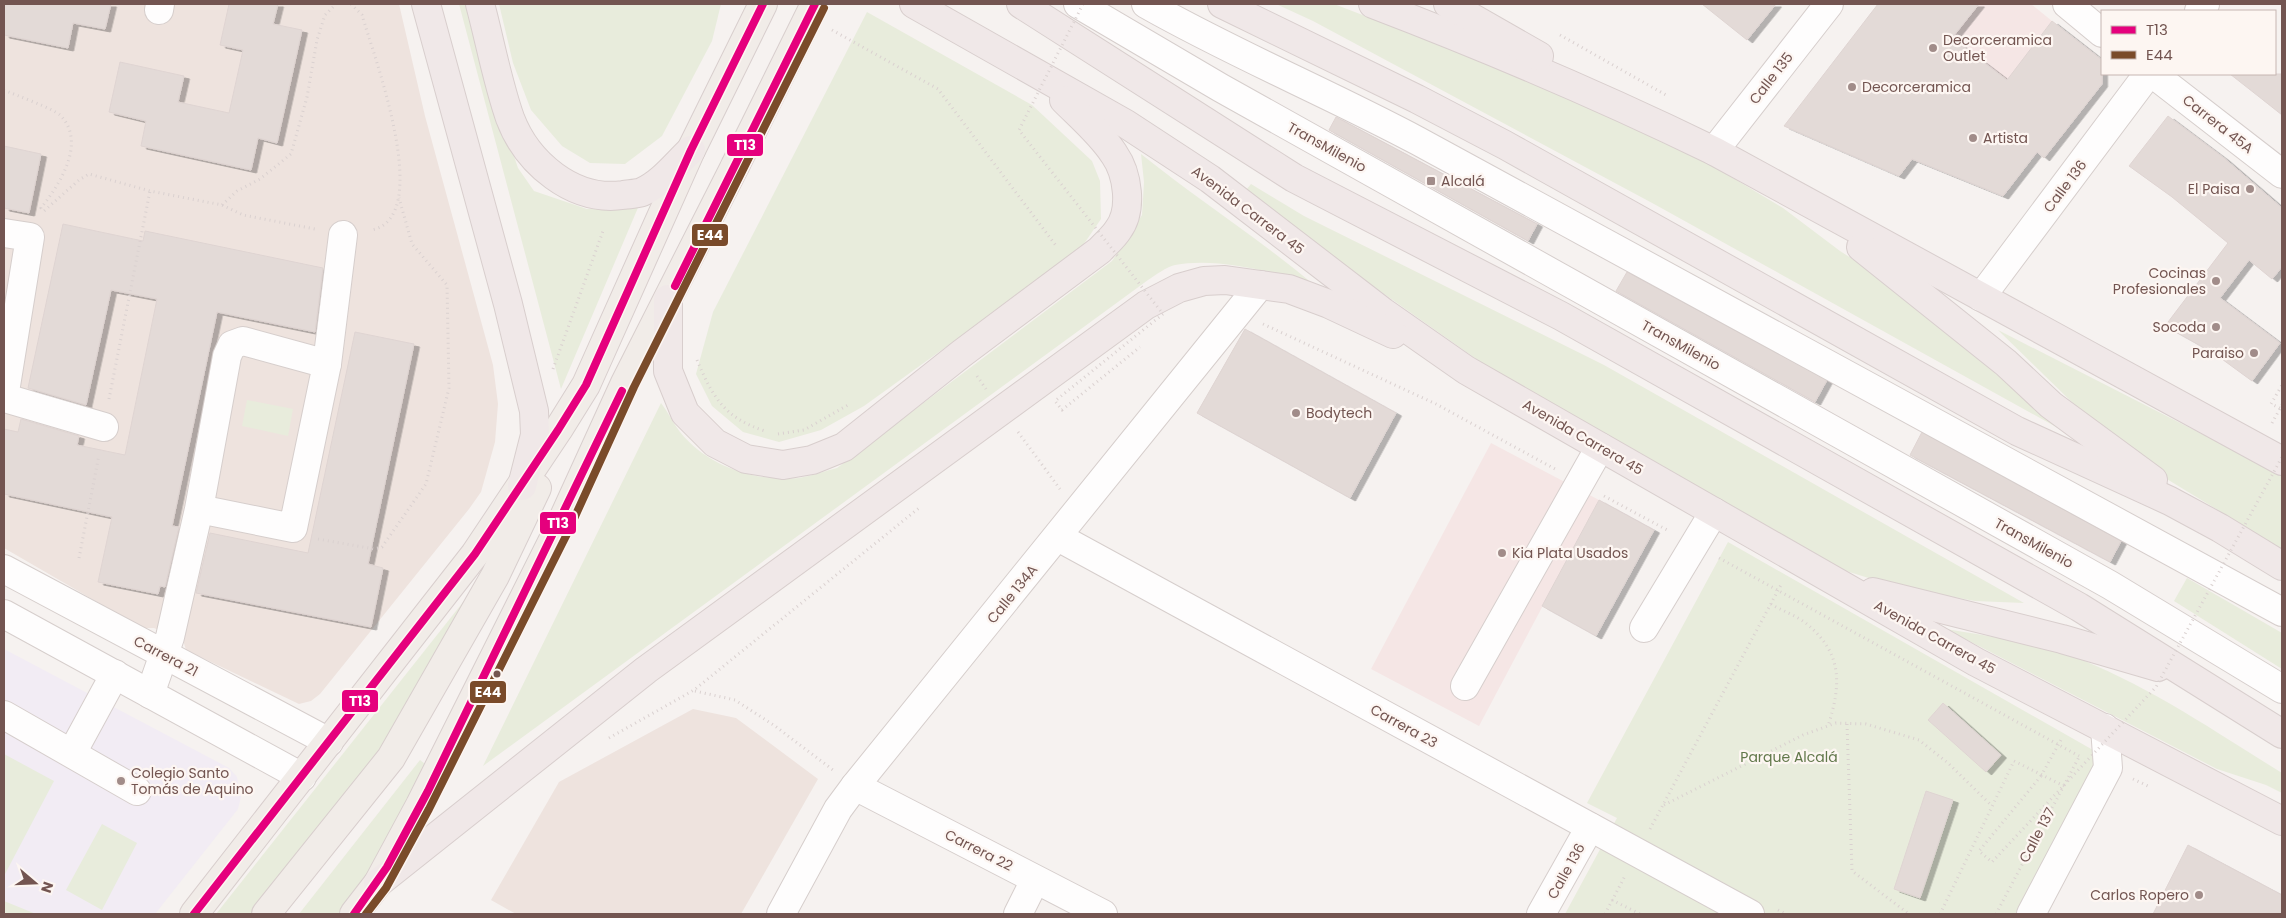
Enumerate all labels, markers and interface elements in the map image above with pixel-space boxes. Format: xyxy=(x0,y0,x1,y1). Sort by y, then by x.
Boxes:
legend xyxy=(2101,10,2276,75)
text: T13 xyxy=(2146,19,2168,40)
place label: Decorceramica Outlet xyxy=(1943,30,2052,66)
marker: Decorceramica Outlet xyxy=(1927,42,1939,54)
text: E44 xyxy=(2146,44,2173,65)
street label: Calle 135 xyxy=(1744,48,1798,108)
place label: Decorceramica xyxy=(1862,77,1971,97)
marker: Decorceramica xyxy=(1846,81,1858,93)
street label: Carrera 45A xyxy=(2178,90,2258,158)
street label: TransMilenio xyxy=(1284,117,1370,177)
place label: Artista xyxy=(1983,128,2028,148)
marker: Artista xyxy=(1967,132,1979,144)
line badge: T13 xyxy=(726,133,764,157)
text: T13 xyxy=(734,135,756,155)
street label: Calle 136 xyxy=(2039,155,2091,216)
street label: Avenida Carrera 45 xyxy=(1187,161,1309,259)
place label: Alcalá xyxy=(1441,171,1485,191)
marker: Alcalá xyxy=(1425,175,1437,187)
place label: El Paisa xyxy=(2188,179,2240,199)
marker: El Paisa xyxy=(2244,183,2256,195)
line badge: E44 xyxy=(691,223,729,247)
text: E44 xyxy=(697,225,723,245)
place label: Cocinas Profesionales xyxy=(2113,263,2206,299)
marker: Cocinas Profesionales xyxy=(2210,275,2222,287)
street label: TransMilenio xyxy=(1638,315,1724,375)
place label: Socoda xyxy=(2152,317,2206,337)
marker: Socoda xyxy=(2210,321,2222,333)
place label: Paraiso xyxy=(2192,343,2244,363)
marker: Paraiso xyxy=(2248,347,2260,359)
street label: Avenida Carrera 45 xyxy=(1519,394,1647,480)
place label: Bodytech xyxy=(1306,403,1372,423)
marker: Bodytech xyxy=(1290,407,1302,419)
line badge: T13 xyxy=(539,511,577,535)
text: T13 xyxy=(547,513,569,533)
street label: TransMilenio xyxy=(1991,513,2077,573)
place label: Kia Plata Usados xyxy=(1512,543,1628,563)
marker: Kia Plata Usados xyxy=(1496,547,1508,559)
street label: Calle 134A xyxy=(982,560,1042,628)
street label: Avenida Carrera 45 xyxy=(1870,595,2000,679)
street label: Carrera 21 xyxy=(130,631,202,681)
unlabelled marker xyxy=(492,669,502,679)
line badge: E44 xyxy=(469,680,507,704)
text: E44 xyxy=(475,682,501,702)
line badge: T13 xyxy=(341,689,379,713)
text: T13 xyxy=(349,691,371,711)
street label: Carrera 23 xyxy=(1367,699,1441,753)
park label: Parque Alcalá xyxy=(1740,747,1838,767)
place label: Colegio Santo Tomás de Aquino xyxy=(131,763,254,799)
marker: Colegio Santo Tomás de Aquino xyxy=(115,775,127,787)
street label: Calle 137 xyxy=(2014,804,2060,866)
street label: Carrera 22 xyxy=(942,824,1016,876)
street label: Calle 136 xyxy=(1542,839,1590,903)
north arrow xyxy=(10,858,60,908)
text: N xyxy=(36,879,58,895)
place label: Carlos Ropero xyxy=(2090,885,2189,905)
marker: Carlos Ropero xyxy=(2193,889,2205,901)

